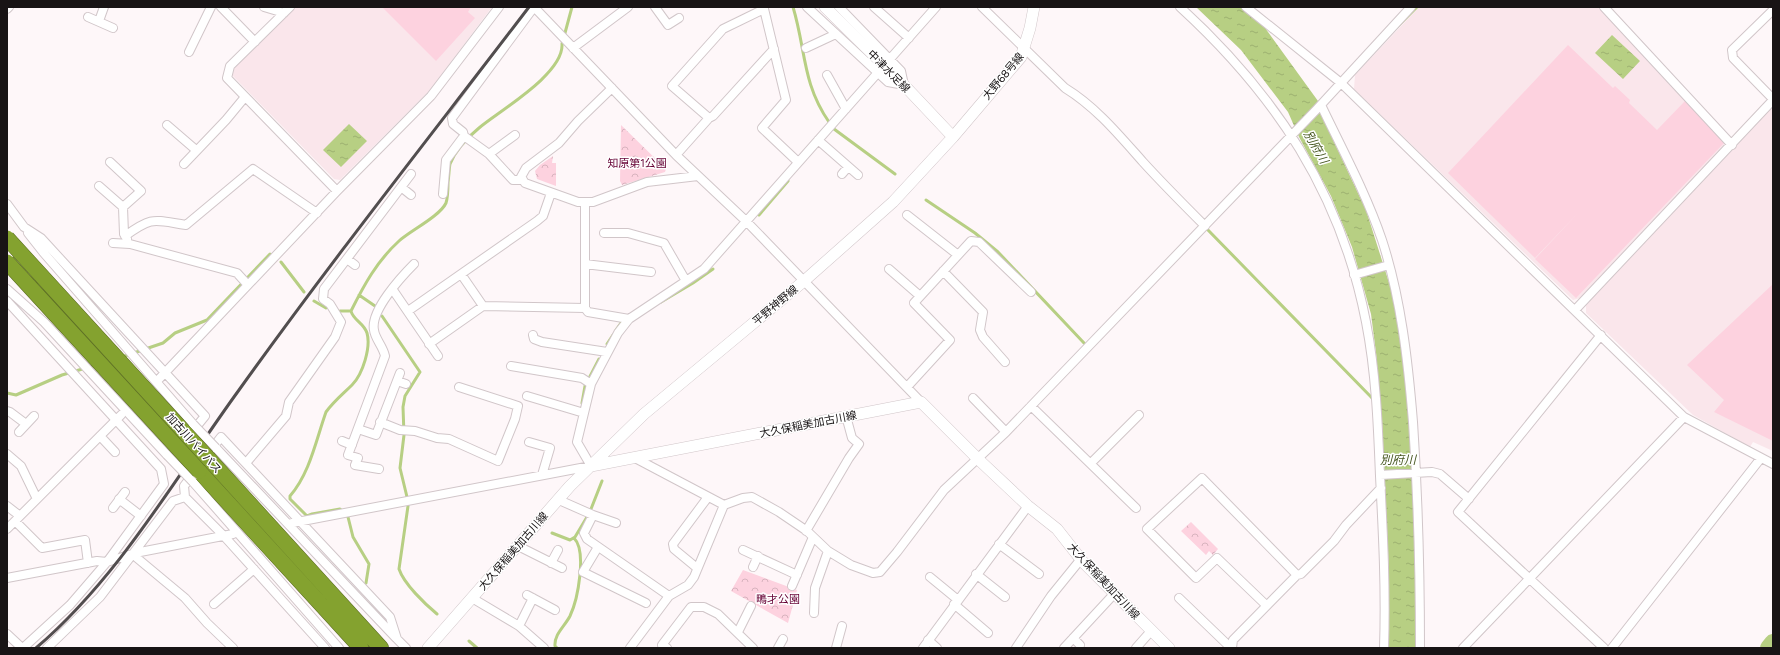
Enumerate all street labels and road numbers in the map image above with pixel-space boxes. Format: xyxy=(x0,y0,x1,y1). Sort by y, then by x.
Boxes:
street label: 中津水足線 xyxy=(865,47,913,95)
street label: 大野68号線 xyxy=(980,50,1027,102)
street label: 平野神野線 xyxy=(750,283,801,328)
street label: 大久保稲美加古川線 xyxy=(758,409,858,440)
street label: 加古川バイパス xyxy=(163,410,224,476)
street label: 大久保稲美加古川線 xyxy=(476,510,551,593)
street label: 大久保稲美加古川線 xyxy=(1065,541,1142,622)

